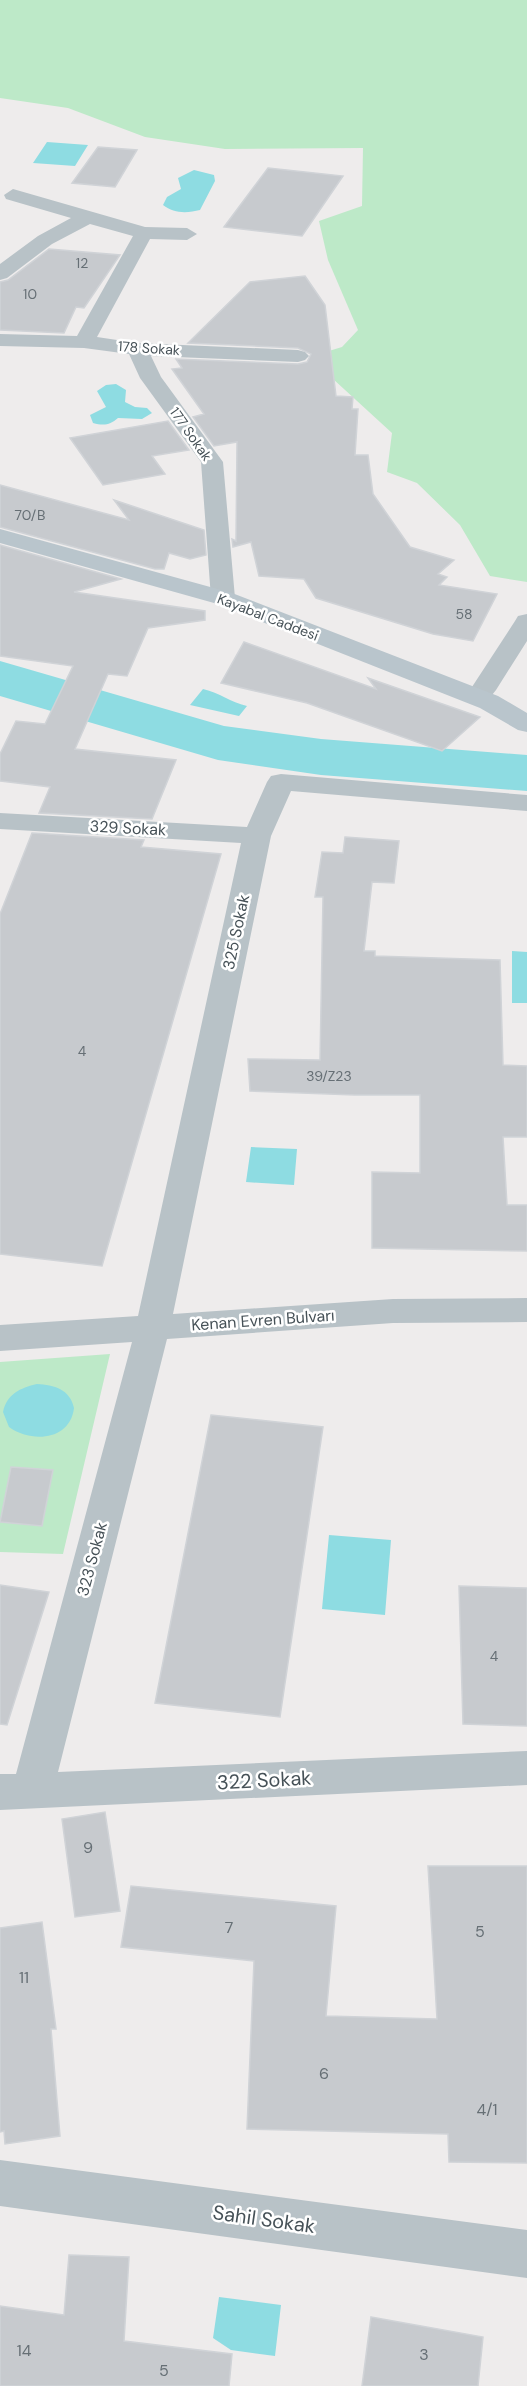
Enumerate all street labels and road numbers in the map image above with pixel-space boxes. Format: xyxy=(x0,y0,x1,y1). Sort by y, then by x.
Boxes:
street label: 178 Sokak xyxy=(117,337,181,359)
street label: 177 Sokak xyxy=(166,404,216,464)
street label: Kayabal Caddesi xyxy=(215,589,321,645)
street label: 329 Sokak xyxy=(89,816,167,840)
street label: 325 Sokak xyxy=(218,893,254,971)
street label: Kenan Evren Bulvarı xyxy=(191,1305,335,1335)
street label: 323 Sokak xyxy=(72,1520,112,1598)
street label: 322 Sokak xyxy=(216,1765,312,1795)
street label: Sahil Sokak xyxy=(211,2199,317,2239)

